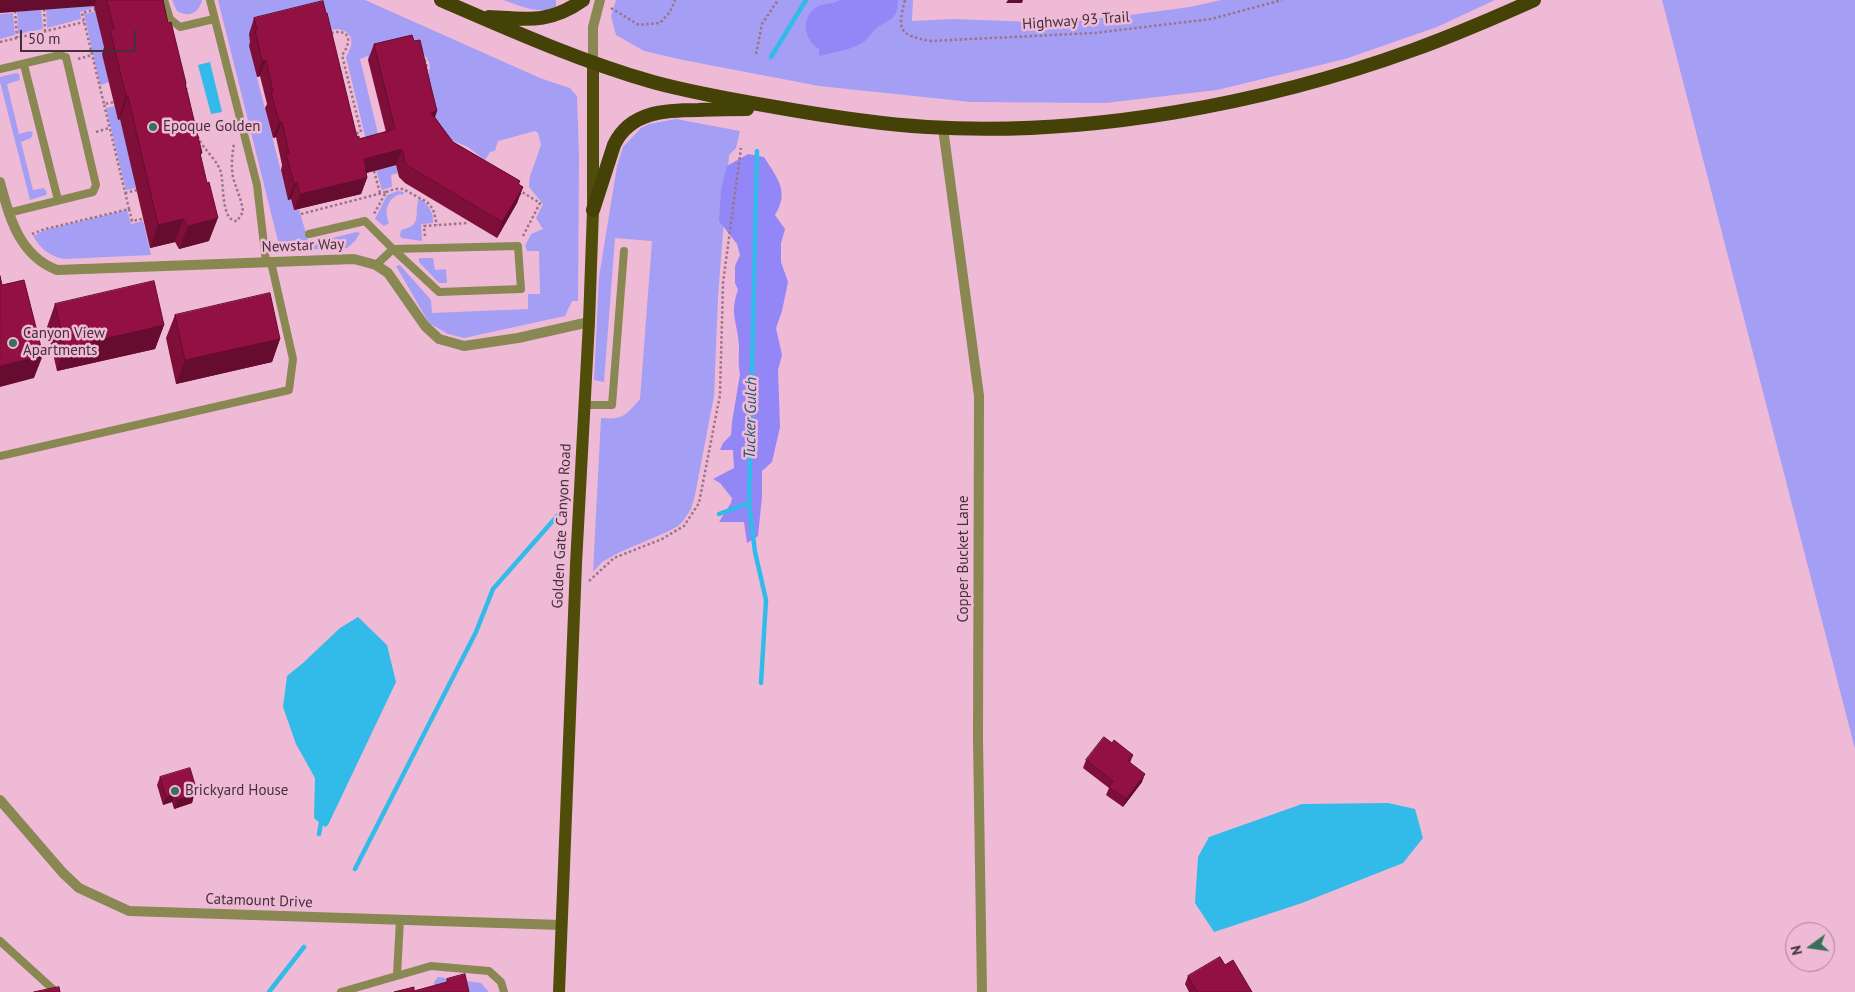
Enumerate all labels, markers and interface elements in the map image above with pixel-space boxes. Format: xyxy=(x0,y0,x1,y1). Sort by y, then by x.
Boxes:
street label: Highway 93 Trail xyxy=(1022,8,1130,34)
scale bar xyxy=(22,20,139,52)
text: 50 m xyxy=(28,29,61,48)
place label: Epoque Golden xyxy=(163,118,260,136)
marker: Epoque Golden xyxy=(147,121,159,133)
street label: Newstar Way xyxy=(261,236,345,256)
place label: Canyon View Apartments xyxy=(23,325,105,360)
marker: Canyon View Apartments xyxy=(7,337,19,349)
water label: Tucker Gulch xyxy=(741,377,761,459)
street label: Golden Gate Canyon Road xyxy=(549,443,575,609)
street label: Copper Bucket Lane xyxy=(955,495,973,623)
place label: Brickyard House xyxy=(185,782,288,800)
marker: Brickyard House xyxy=(169,785,181,797)
street label: Catamount Drive xyxy=(205,890,313,912)
north arrow xyxy=(1785,922,1835,972)
text: N xyxy=(1787,944,1806,957)

